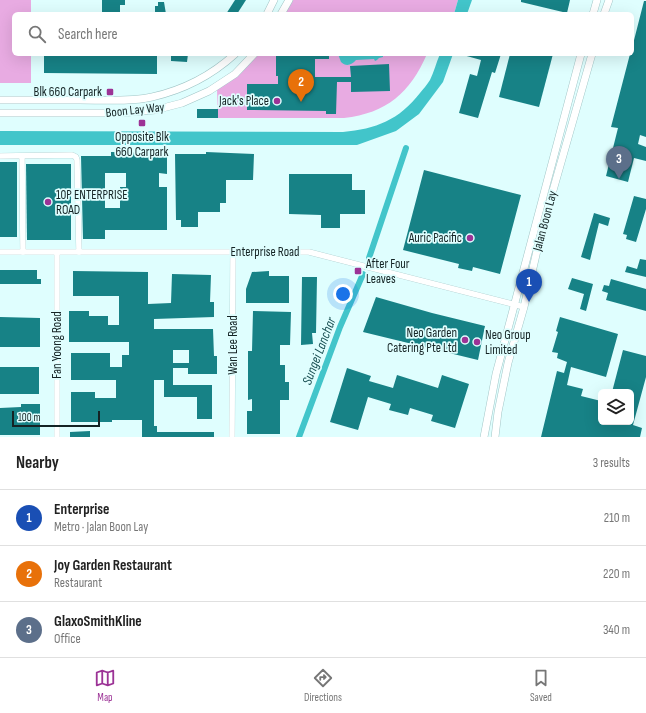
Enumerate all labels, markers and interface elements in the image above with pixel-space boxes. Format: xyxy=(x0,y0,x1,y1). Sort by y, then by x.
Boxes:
search box xyxy=(12,12,634,56)
icon: search xyxy=(26,23,48,45)
text: Search here xyxy=(58,25,118,44)
pin: 2 xyxy=(288,69,314,102)
place label: Blk 660 Carpark xyxy=(34,84,102,100)
marker: Blk 660 Carpark xyxy=(105,87,115,97)
place label: Jack's Place xyxy=(218,93,269,109)
marker: Jack's Place xyxy=(272,96,282,106)
street label: Boon Lay Way xyxy=(105,99,165,121)
marker: Opposite Blk 660 Carpark xyxy=(137,118,147,128)
place label: Opposite Blk 660 Carpark xyxy=(115,129,169,160)
pin: 3 xyxy=(606,146,632,179)
place label: 10P ENTERPRISE ROAD xyxy=(56,187,128,218)
street label: Jalan Boon Lay xyxy=(529,189,561,254)
marker: 10P ENTERPRISE ROAD xyxy=(43,197,53,207)
place label: Auric Pacific xyxy=(408,230,462,246)
marker: Auric Pacific xyxy=(465,233,475,243)
street label: Enterprise Road xyxy=(231,244,299,260)
place label: After Four Leaves xyxy=(365,256,410,287)
marker: After Four Leaves xyxy=(353,266,363,276)
pin: 1 xyxy=(516,269,542,302)
your location xyxy=(333,284,353,304)
street label: Fan Yoong Road xyxy=(49,311,65,379)
water label: Sungei Lanchar xyxy=(298,314,340,387)
street label: Wan Lee Road xyxy=(225,315,241,375)
place label: Neo Garden Catering Pte Ltd xyxy=(387,325,457,356)
place label: Neo Group Limited xyxy=(485,327,531,358)
marker: Neo Garden Catering Pte Ltd xyxy=(460,335,470,345)
marker: Neo Group Limited xyxy=(472,337,482,347)
map controls xyxy=(598,389,634,425)
button: layers xyxy=(598,389,634,425)
scale bar xyxy=(12,409,100,428)
text: 100 m xyxy=(18,411,40,424)
text: Nearby xyxy=(16,453,59,473)
text: 3 results xyxy=(593,455,630,471)
text: Enterprise xyxy=(54,500,110,519)
text: 1 xyxy=(26,510,32,526)
text: 210 m xyxy=(604,510,630,526)
text: Metro · Jalan Boon Lay xyxy=(54,519,148,535)
text: Joy Garden Restaurant xyxy=(54,556,172,575)
text: 2 xyxy=(26,566,32,582)
text: 220 m xyxy=(603,566,630,582)
text: Restaurant xyxy=(54,575,102,591)
text: GlaxoSmithKline xyxy=(54,612,142,631)
text: 3 xyxy=(26,622,32,638)
text: 340 m xyxy=(603,622,630,638)
text: Office xyxy=(54,631,81,647)
tab: Map xyxy=(94,667,116,704)
tab: Directions xyxy=(304,667,342,704)
tab: Saved xyxy=(530,667,552,704)

